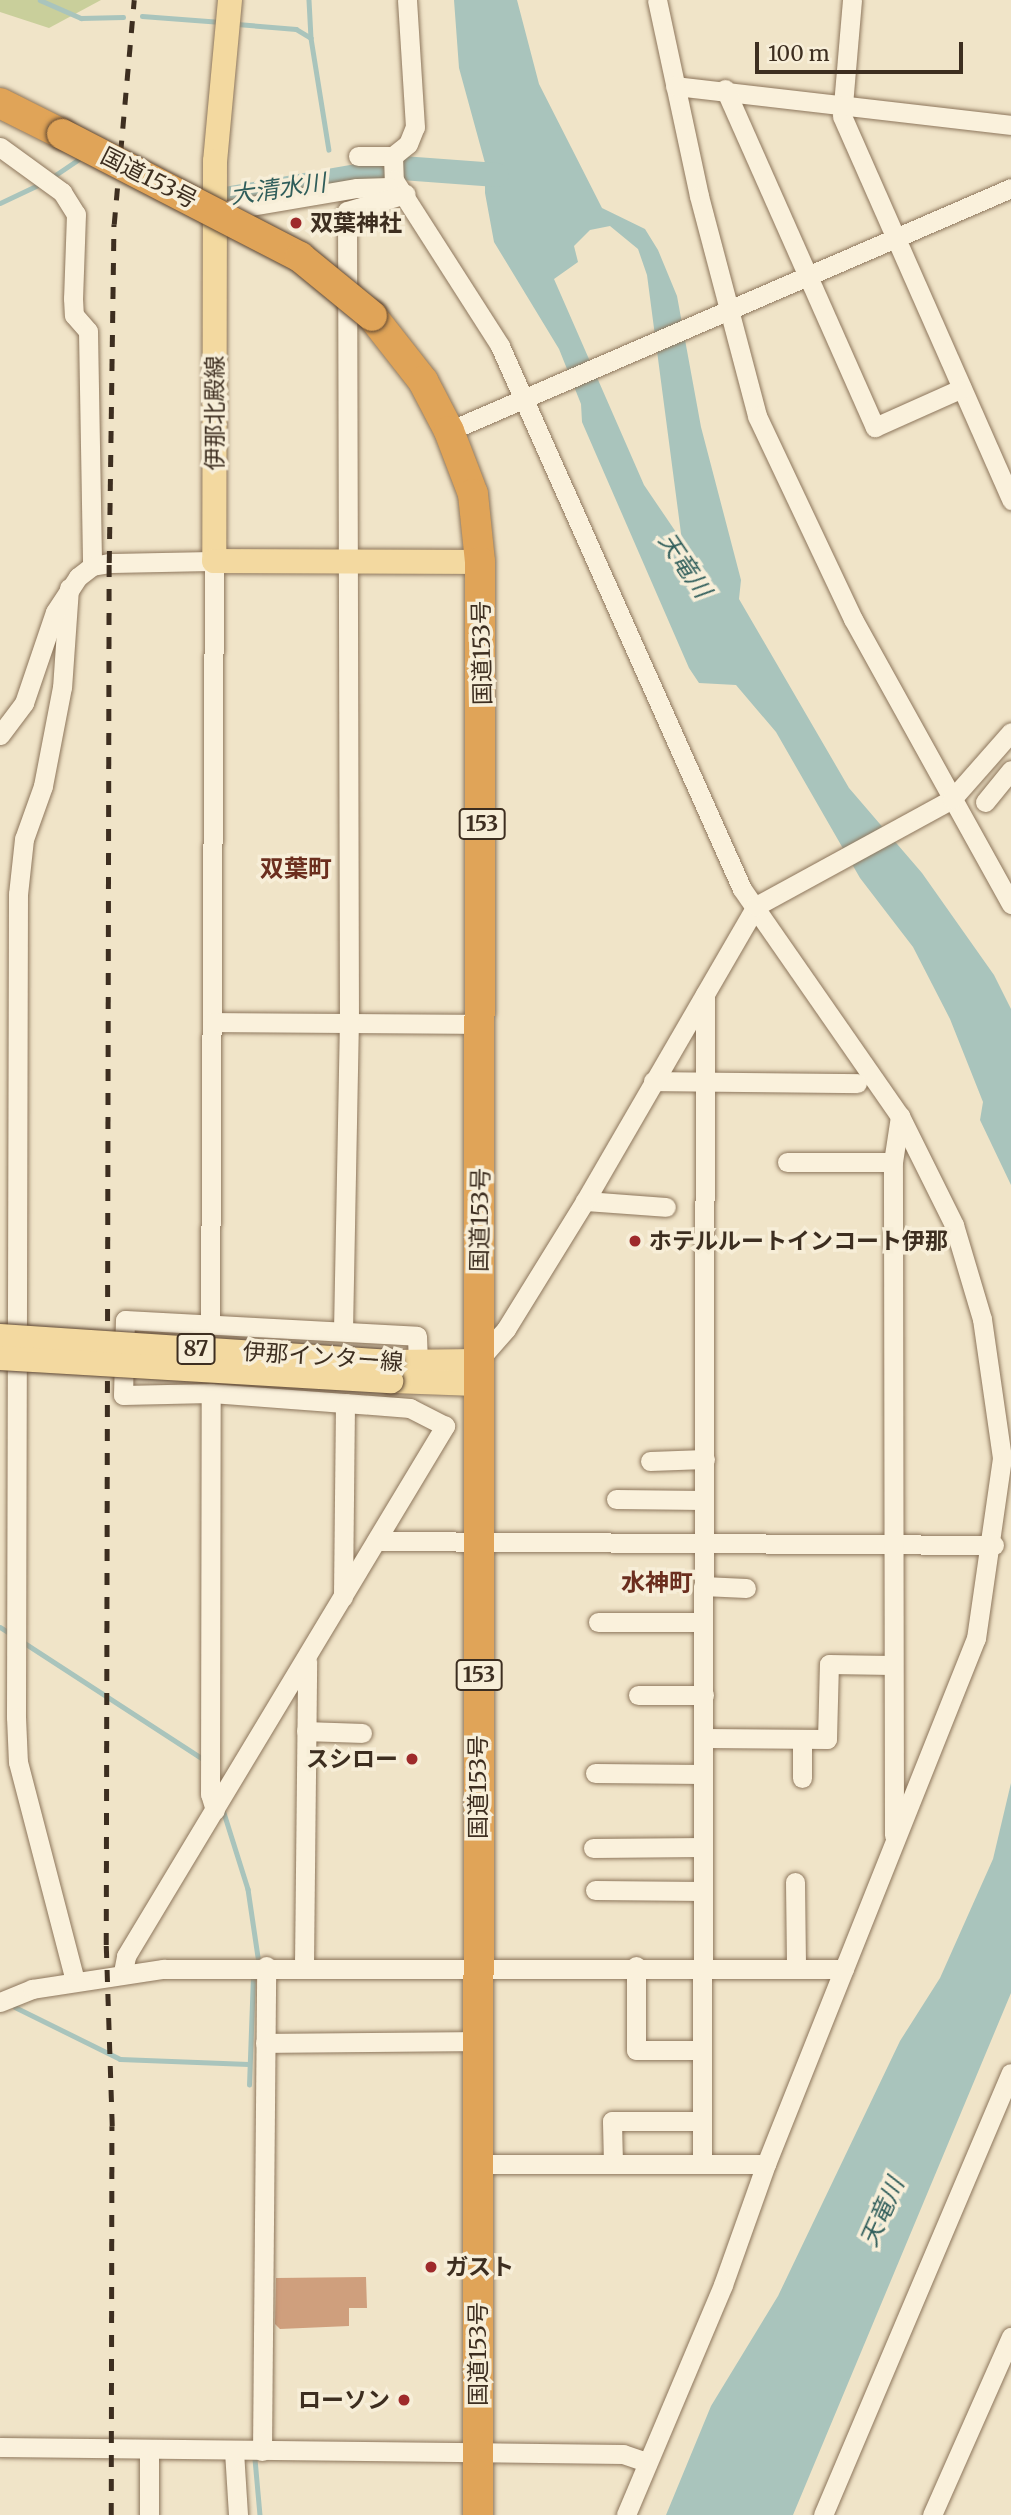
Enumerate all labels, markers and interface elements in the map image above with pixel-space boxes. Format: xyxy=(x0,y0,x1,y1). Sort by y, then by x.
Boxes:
scale bar xyxy=(759,28,967,72)
text: 100 m xyxy=(768,40,830,67)
street label: 国道153号 xyxy=(96,142,202,214)
water label: 大清水川 xyxy=(228,168,328,210)
place label: 双葉神社 xyxy=(310,209,402,237)
marker: 双葉神社 xyxy=(288,215,304,231)
street label: 伊那北殿線 xyxy=(201,356,229,470)
water label: 天竜川 xyxy=(653,527,717,603)
street label: 国道153号 xyxy=(467,601,497,705)
road number: 153 xyxy=(458,806,506,842)
district label: 双葉町 xyxy=(260,855,332,883)
street label: 国道153号 xyxy=(465,1168,495,1272)
place label: ホテルルートインコート伊那 xyxy=(649,1227,948,1255)
marker: ホテルルートインコート伊那 xyxy=(627,1233,643,1249)
road number: 87 xyxy=(175,1332,217,1366)
street label: 伊那インター線 xyxy=(242,1338,404,1376)
district label: 水神町 xyxy=(621,1569,693,1597)
road number: 153 xyxy=(454,1658,504,1692)
street label: 国道153号 xyxy=(464,1735,492,1839)
place label: スシロー xyxy=(306,1745,398,1773)
marker: スシロー xyxy=(404,1751,420,1767)
water label: 天竜川 xyxy=(854,2173,910,2251)
place label: ガスト xyxy=(445,2253,514,2281)
marker: ガスト xyxy=(423,2259,439,2275)
street label: 国道153号 xyxy=(464,2302,492,2406)
place label: ローソン xyxy=(298,2386,390,2414)
marker: ローソン xyxy=(396,2392,412,2408)

